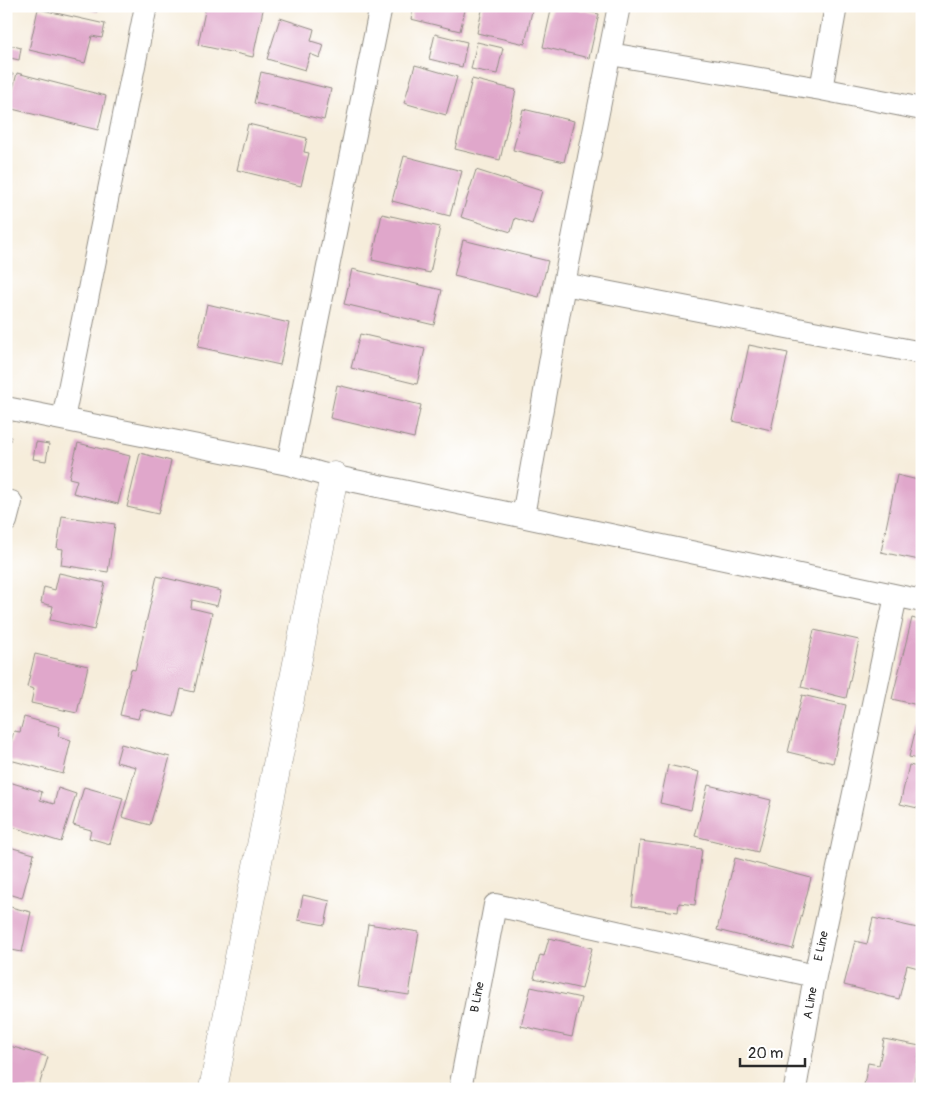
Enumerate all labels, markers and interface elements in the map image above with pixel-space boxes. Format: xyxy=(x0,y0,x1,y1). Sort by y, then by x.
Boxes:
street label: E Line xyxy=(811,930,832,963)
street label: B Line xyxy=(467,980,488,1014)
street label: A Line xyxy=(800,986,821,1020)
scale bar xyxy=(740,1035,806,1067)
text: 20 m xyxy=(748,1044,783,1063)

